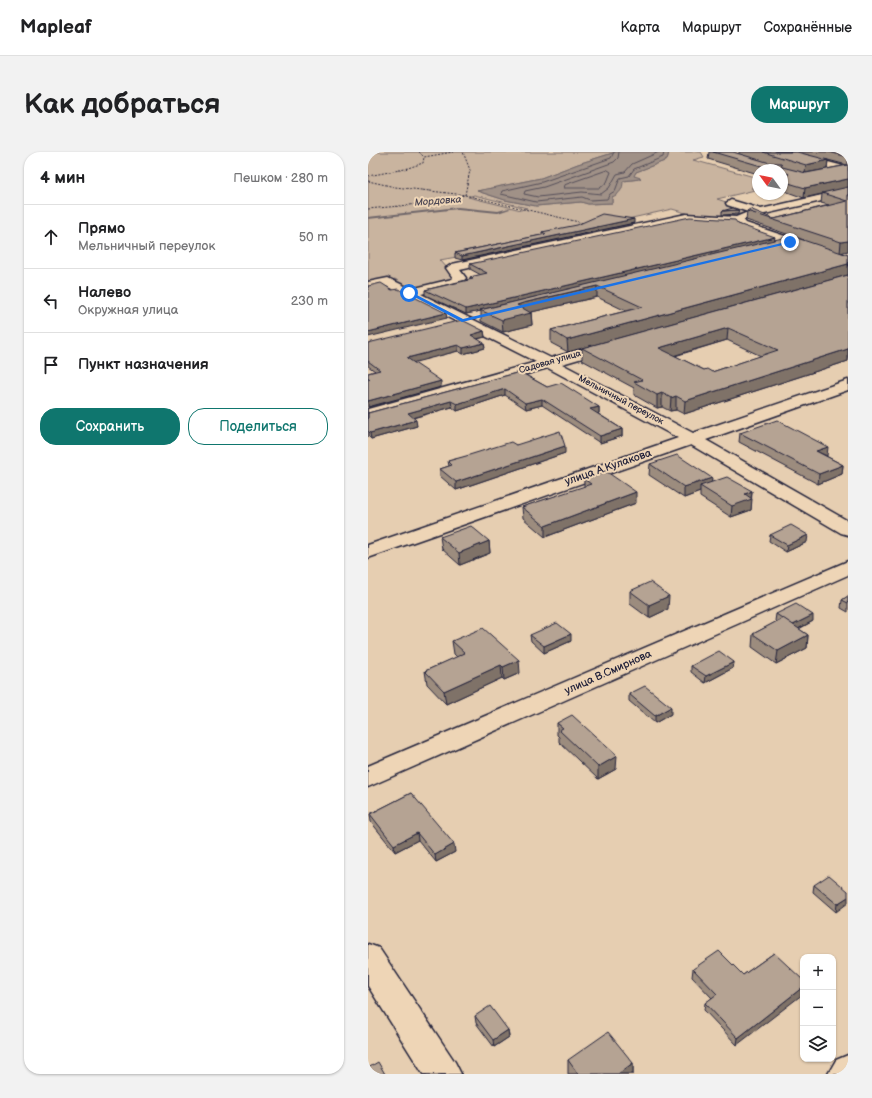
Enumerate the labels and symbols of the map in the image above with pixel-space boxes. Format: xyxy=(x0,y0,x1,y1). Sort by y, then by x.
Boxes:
north arrow xyxy=(752,164,788,200)
water label: Мордовка xyxy=(414,193,462,209)
route end xyxy=(781,233,799,251)
route start xyxy=(400,284,418,302)
street label: Садовая улица xyxy=(518,348,583,376)
street label: Мельничный переулок xyxy=(576,373,666,427)
street label: улица А.Кулакова xyxy=(563,446,654,488)
street label: улица В.Смирнова xyxy=(563,647,654,697)

